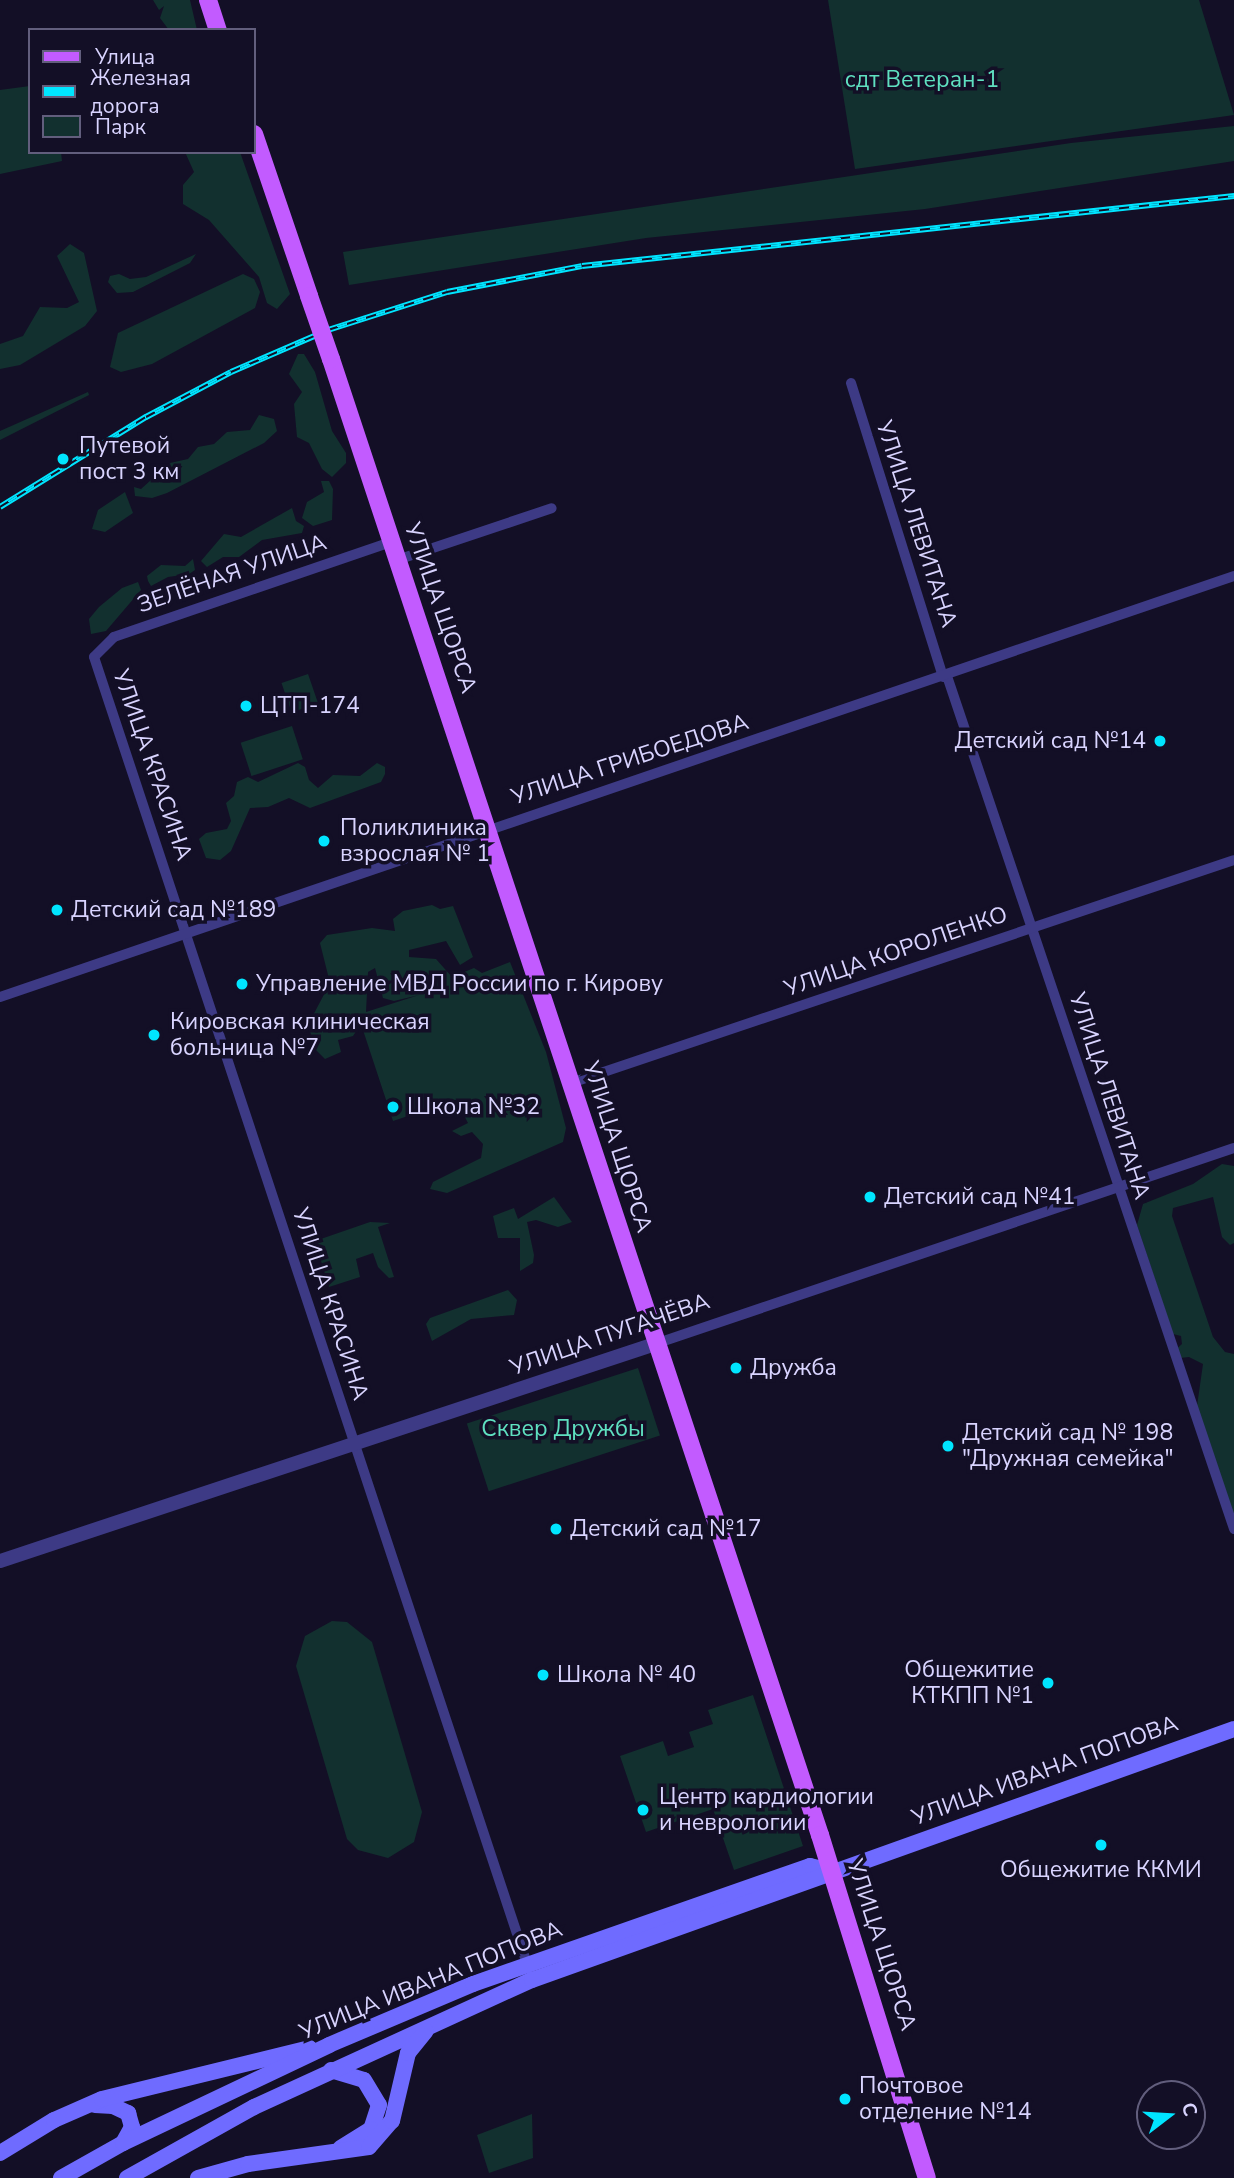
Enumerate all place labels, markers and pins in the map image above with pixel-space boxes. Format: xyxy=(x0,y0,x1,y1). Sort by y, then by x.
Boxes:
place label: Путевой пост 3 км xyxy=(79,432,179,486)
marker: Путевой пост 3 км xyxy=(53,449,73,469)
place label: ЦТП-174 xyxy=(260,692,360,720)
marker: ЦТП-174 xyxy=(238,698,254,714)
place label: Детский сад №14 xyxy=(954,727,1146,755)
marker: Детский сад №14 xyxy=(1152,733,1168,749)
place label: Поликлиника взрослая № 1 xyxy=(340,814,490,868)
marker: Поликлиника взрослая № 1 xyxy=(314,831,334,851)
place label: Детский сад №189 xyxy=(71,896,276,924)
marker: Детский сад №189 xyxy=(49,902,65,918)
place label: Управление МВД России по г. Кирову xyxy=(256,970,663,998)
marker: Управление МВД России по г. Кирову xyxy=(234,976,250,992)
place label: Кировская клиническая больница №7 xyxy=(170,1008,430,1062)
marker: Кировская клиническая больница №7 xyxy=(144,1025,164,1045)
place label: Школа №32 xyxy=(407,1093,540,1121)
marker: Школа №32 xyxy=(385,1099,401,1115)
place label: Детский сад №41 xyxy=(884,1183,1076,1211)
marker: Детский сад №41 xyxy=(862,1189,878,1205)
place label: Дружба xyxy=(750,1354,837,1382)
marker: Дружба xyxy=(728,1360,744,1376)
place label: Детский сад № 198 "Дружная семейка" xyxy=(962,1419,1174,1473)
marker: Детский сад № 198 "Дружная семейка" xyxy=(940,1438,956,1454)
place label: Детский сад №17 xyxy=(570,1515,762,1543)
marker: Детский сад №17 xyxy=(548,1521,564,1537)
place label: Общежитие КТКПП №1 xyxy=(904,1656,1034,1710)
place label: Школа № 40 xyxy=(557,1661,696,1689)
marker: Школа № 40 xyxy=(535,1667,551,1683)
marker: Общежитие КТКПП №1 xyxy=(1040,1675,1056,1691)
place label: Центр кардиологии и неврологии xyxy=(659,1783,874,1837)
marker: Центр кардиологии и неврологии xyxy=(633,1800,653,1820)
marker: Общежитие ККМИ xyxy=(1093,1837,1109,1853)
place label: Общежитие ККМИ xyxy=(1000,1856,1202,1884)
place label: Почтовое отделение №14 xyxy=(859,2072,1032,2126)
marker: Почтовое отделение №14 xyxy=(837,2091,853,2107)

